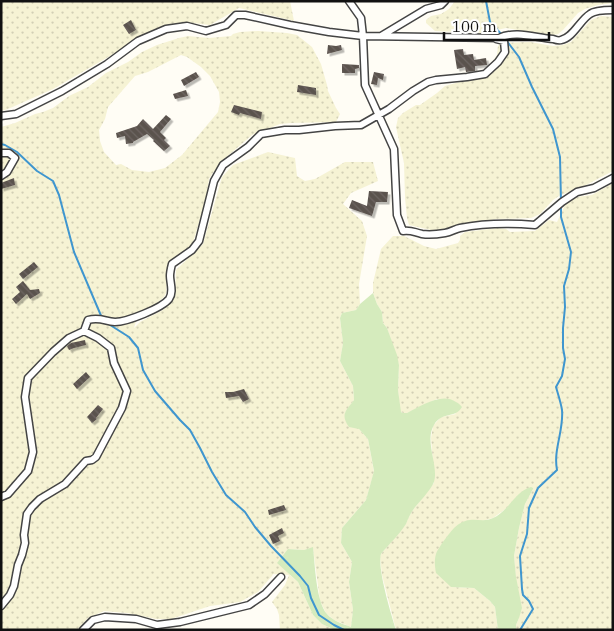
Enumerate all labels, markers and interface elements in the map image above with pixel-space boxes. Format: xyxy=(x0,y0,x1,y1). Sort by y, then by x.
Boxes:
scale bar xyxy=(444,10,549,42)
text: 100 m xyxy=(452,17,497,36)

